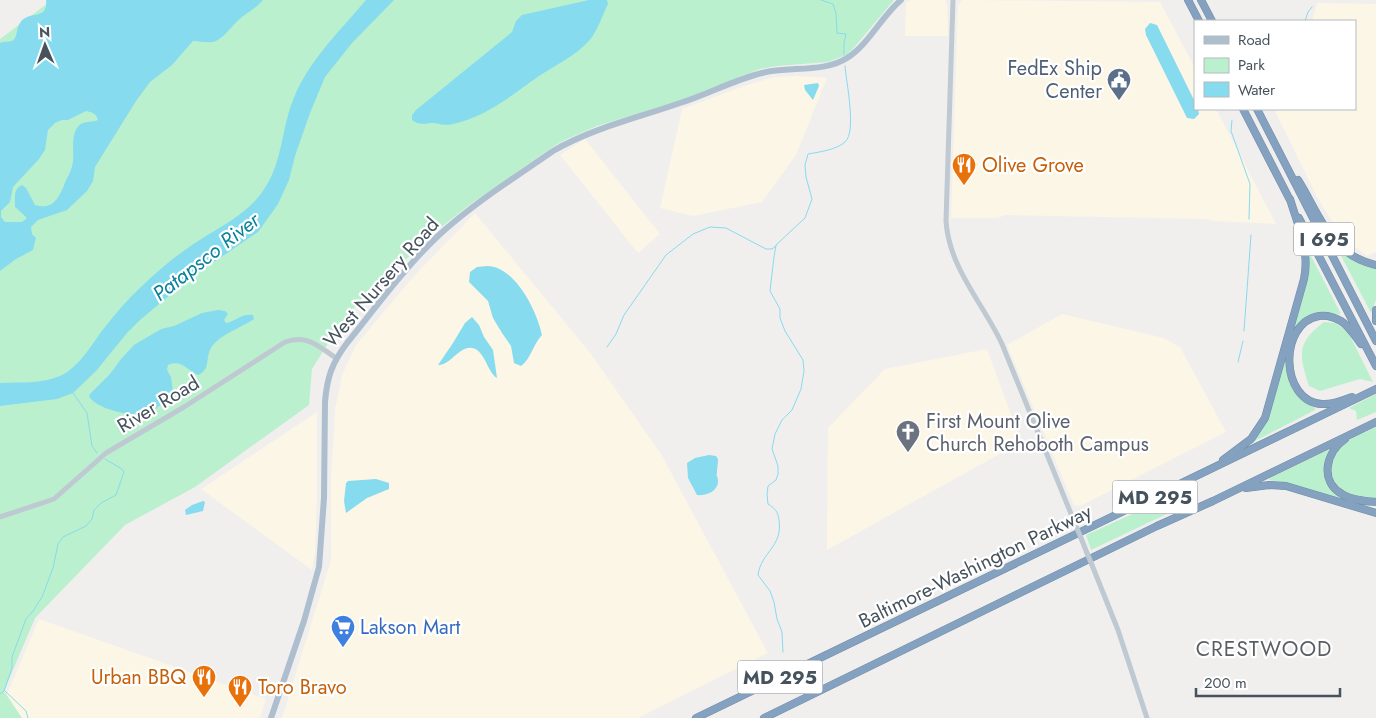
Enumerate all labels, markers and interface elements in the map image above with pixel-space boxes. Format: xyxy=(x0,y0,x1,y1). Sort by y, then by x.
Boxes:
north arrow xyxy=(20,20,70,70)
legend xyxy=(1194,20,1356,110)
text: N xyxy=(39,22,50,42)
text: Road xyxy=(1238,29,1270,51)
place label: FedEx Ship Center xyxy=(1007,54,1102,106)
text: Park xyxy=(1238,54,1265,76)
public building icon: FedEx Ship Center xyxy=(1106,67,1132,101)
text: Water xyxy=(1238,79,1276,101)
place label: Olive Grove xyxy=(982,151,1084,180)
restaurant icon: Olive Grove xyxy=(951,152,977,186)
water label: Patapsco River xyxy=(146,205,267,308)
street label: West Nursery Road xyxy=(317,211,446,354)
road number: I 695 xyxy=(1294,222,1354,255)
street label: River Road xyxy=(112,369,205,440)
place label: First Mount Olive Church Rehoboth Campus xyxy=(926,407,1149,459)
church icon: First Mount Olive Church Rehoboth Campus xyxy=(895,419,921,453)
road number: MD 295 xyxy=(1112,481,1198,514)
street label: Baltimore-Washington Parkway xyxy=(854,497,1097,636)
place label: Lakson Mart xyxy=(360,613,461,642)
supermarket icon: Lakson Mart xyxy=(330,614,356,648)
district label: CRESTWOOD xyxy=(1196,634,1332,664)
road number: MD 295 xyxy=(738,660,822,694)
place label: Urban BBQ xyxy=(91,663,186,692)
restaurant icon: Urban BBQ xyxy=(191,664,217,698)
scale bar xyxy=(1196,666,1340,698)
text: 200 m xyxy=(1204,672,1247,694)
place label: Toro Bravo xyxy=(258,673,347,702)
restaurant icon: Toro Bravo xyxy=(227,674,253,708)

